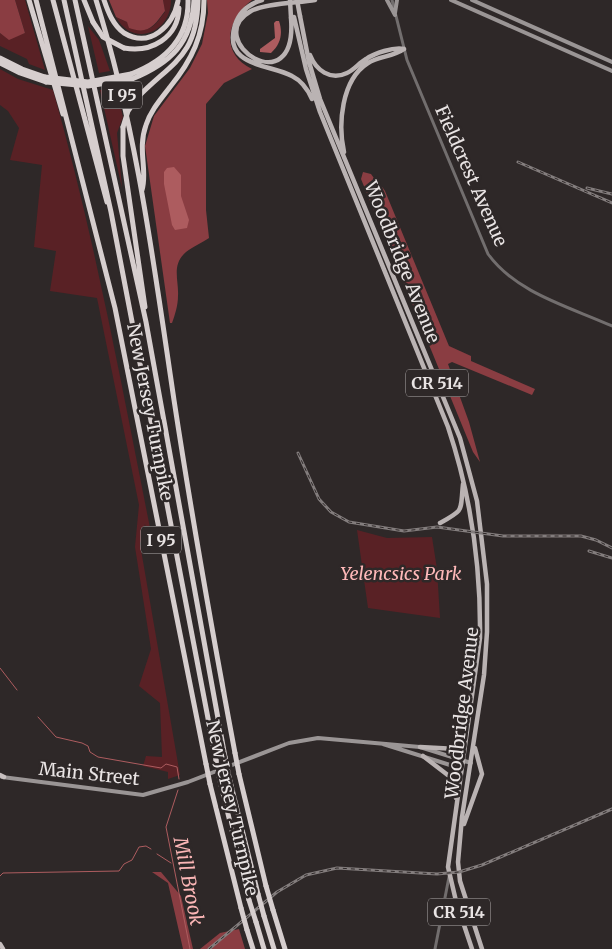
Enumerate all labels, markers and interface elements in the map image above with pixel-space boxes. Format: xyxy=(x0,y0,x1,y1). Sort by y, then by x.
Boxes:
road number: I 95 xyxy=(102,82,142,108)
street label: Fieldcrest Avenue xyxy=(430,102,513,250)
street label: Woodbridge Avenue xyxy=(359,176,445,346)
street label: New Jersey Turnpike xyxy=(122,321,179,502)
road number: CR 514 xyxy=(406,369,468,396)
road number: I 95 xyxy=(141,526,181,554)
park label: Yelencsics Park xyxy=(340,562,462,585)
street label: Woodbridge Avenue xyxy=(439,626,483,801)
street label: New Jersey Turnpike xyxy=(201,718,264,898)
street label: Main Street xyxy=(38,757,140,790)
water label: Mill Brook xyxy=(168,834,209,928)
road number: CR 514 xyxy=(428,899,490,926)

